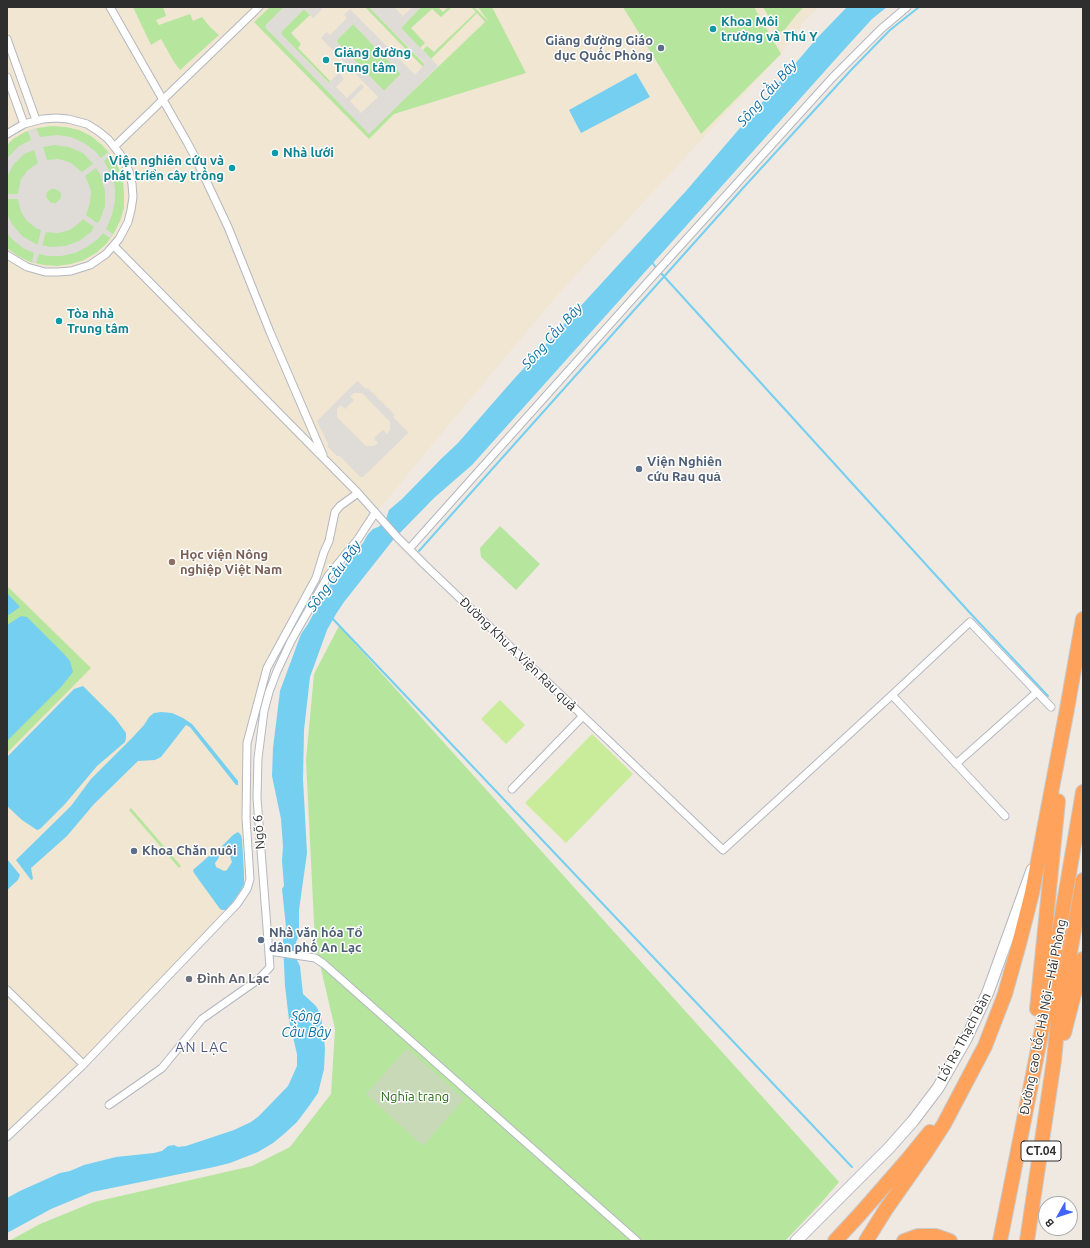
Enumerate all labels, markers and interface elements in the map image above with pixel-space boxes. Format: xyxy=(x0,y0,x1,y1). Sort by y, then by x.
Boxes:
place label: Khoa Môi trường và Thú Y xyxy=(721,14,818,45)
marker: Khoa Môi trường và Thú Y xyxy=(708,24,718,34)
place label: Giảng đường Giáo dục Quốc Phòng xyxy=(545,33,653,64)
marker: Giảng đường Giáo dục Quốc Phòng xyxy=(656,43,666,53)
place label: Giảng đường Trung tâm xyxy=(334,45,411,76)
marker: Giảng đường Trung tâm xyxy=(321,55,331,65)
water label: Sông Cầu Bây xyxy=(733,56,801,130)
place label: Nhà lưới xyxy=(283,145,334,161)
marker: Nhà lưới xyxy=(270,148,280,158)
place label: Viện nghiên cứu và phát triển cây trồng xyxy=(103,153,224,184)
marker: Viện nghiên cứu và phát triển cây trồng xyxy=(227,163,237,173)
water label: Sông Cầu Bây xyxy=(518,300,586,372)
place label: Tòa nhà Trung tâm xyxy=(67,306,129,337)
marker: Tòa nhà Trung tâm xyxy=(54,316,64,326)
place label: Viện Nghiên cứu Rau quả xyxy=(647,454,722,485)
marker: Viện Nghiên cứu Rau quả xyxy=(634,464,644,474)
water label: Sông Cầu Bây xyxy=(303,537,365,615)
place label: Học viện Nông nghiệp Việt Nam xyxy=(180,547,282,578)
marker: Học viện Nông nghiệp Việt Nam xyxy=(167,557,177,567)
street label: Đường Khu A Viện Rau quả xyxy=(456,594,580,714)
street label: Ngõ 6 xyxy=(250,814,268,850)
place label: Khoa Chăn nuôi xyxy=(142,843,237,859)
marker: Khoa Chăn nuôi xyxy=(129,846,139,856)
street label: Đường cao tốc Hà Nội – Hải Phòng xyxy=(1016,918,1070,1116)
place label: Nhà văn hóa Tổ dân phố An Lạc xyxy=(269,925,362,956)
marker: Nhà văn hóa Tổ dân phố An Lạc xyxy=(256,935,266,945)
place label: Đình An Lạc xyxy=(197,971,269,987)
marker: Đình An Lạc xyxy=(184,974,194,984)
street label: Lối Ra Thạch Bàn xyxy=(934,990,994,1084)
water label: Sông Cầu Bây xyxy=(281,1008,331,1040)
district label: AN LẠC xyxy=(175,1039,229,1055)
park label: Nghĩa trang xyxy=(381,1089,449,1105)
road number: CT.04 xyxy=(1021,1141,1061,1161)
north arrow xyxy=(1038,1196,1078,1236)
text: B xyxy=(1042,1216,1056,1230)

